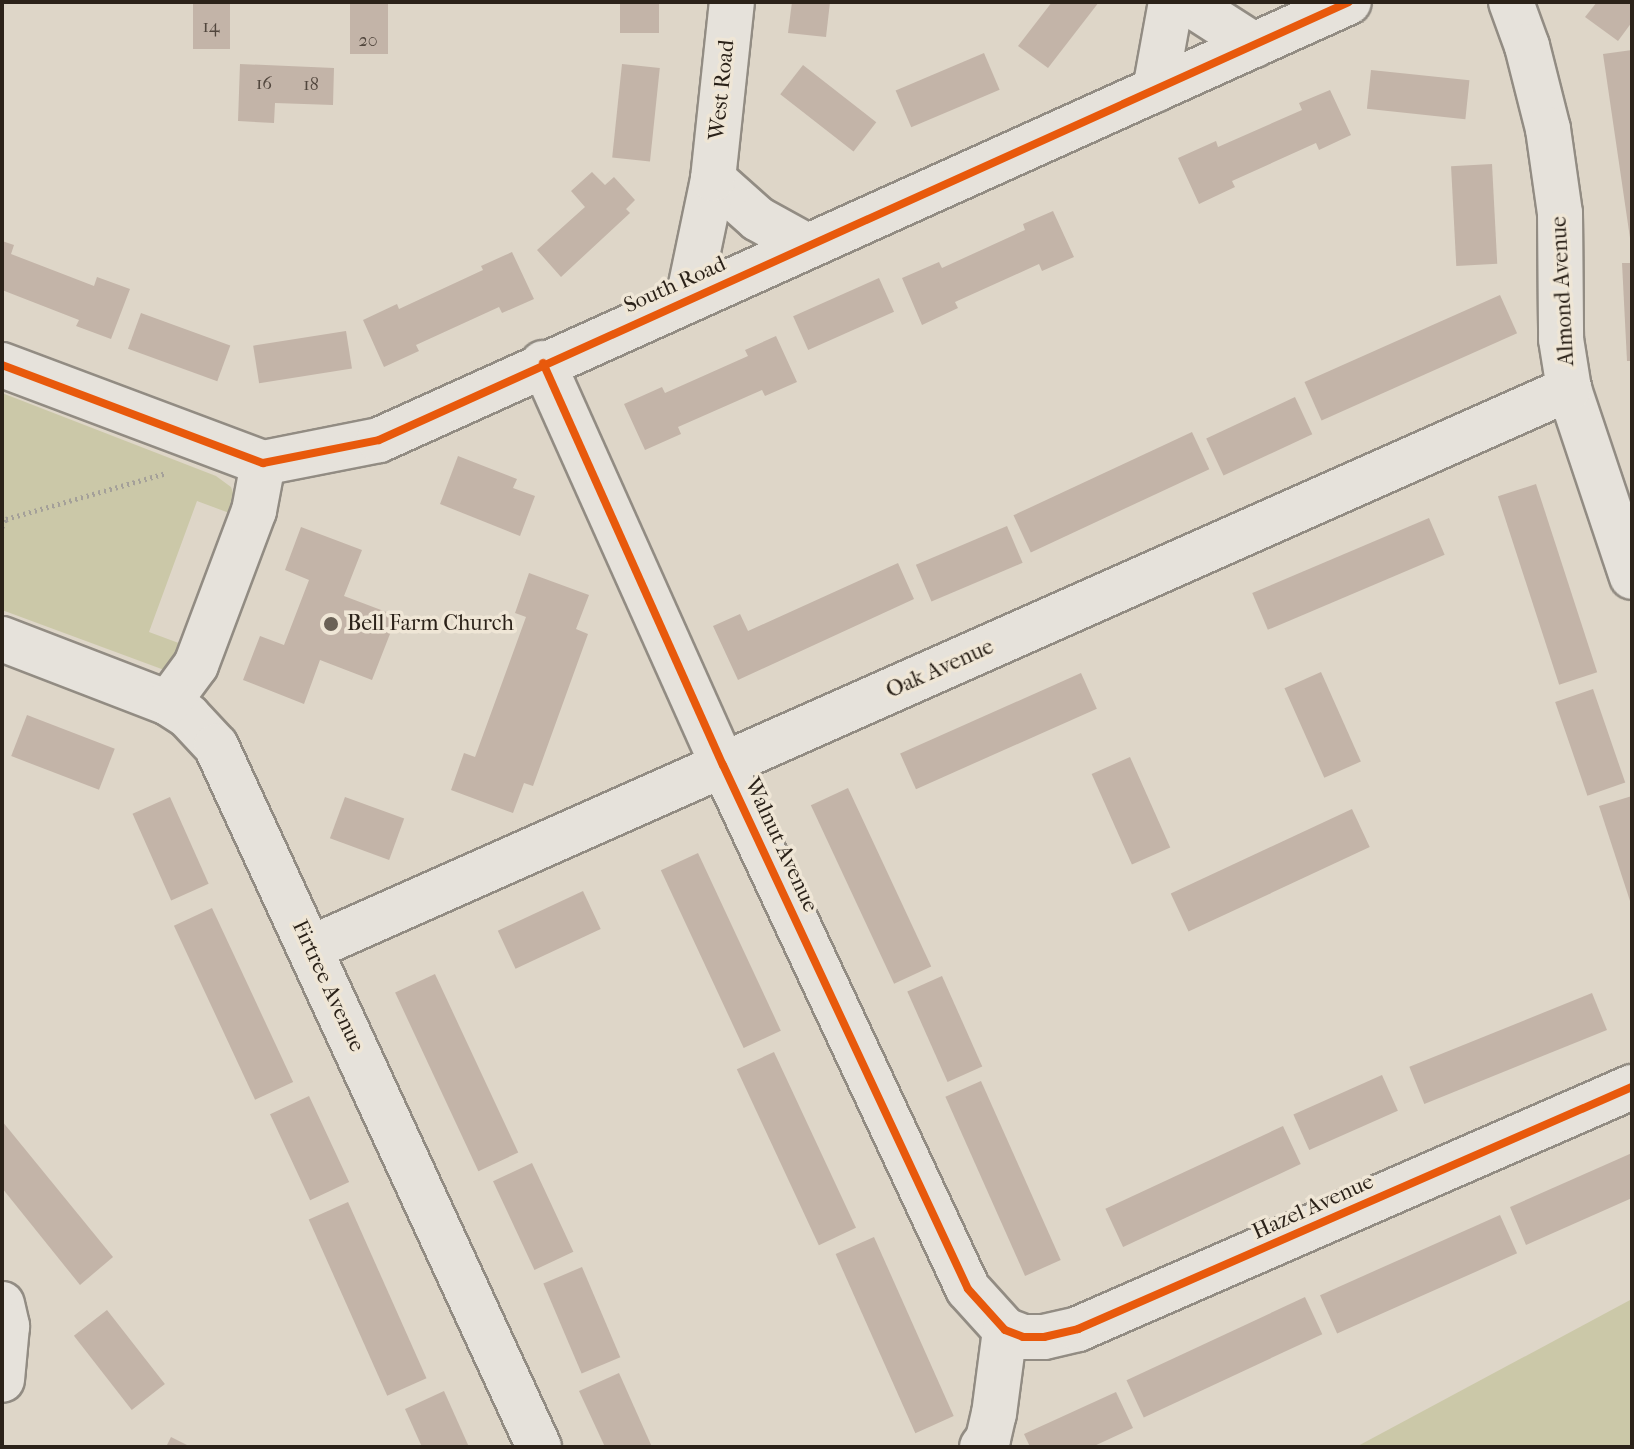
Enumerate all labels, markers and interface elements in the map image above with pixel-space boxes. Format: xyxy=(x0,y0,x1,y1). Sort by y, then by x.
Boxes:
house number: 14 xyxy=(202,16,220,38)
house number: 20 xyxy=(358,30,378,52)
street label: West Road xyxy=(704,39,740,141)
house number: 16 xyxy=(256,73,272,95)
house number: 18 xyxy=(303,74,319,96)
street label: Almond Avenue xyxy=(1546,215,1580,367)
street label: South Road xyxy=(620,251,730,319)
place label: Bell Farm Church xyxy=(347,611,514,637)
marker: Bell Farm Church xyxy=(322,615,340,633)
street label: Oak Avenue xyxy=(882,634,998,704)
street label: Walnut Avenue xyxy=(738,774,824,916)
street label: Firtree Avenue xyxy=(286,916,370,1056)
street label: Hazel Avenue xyxy=(1248,1169,1378,1245)

